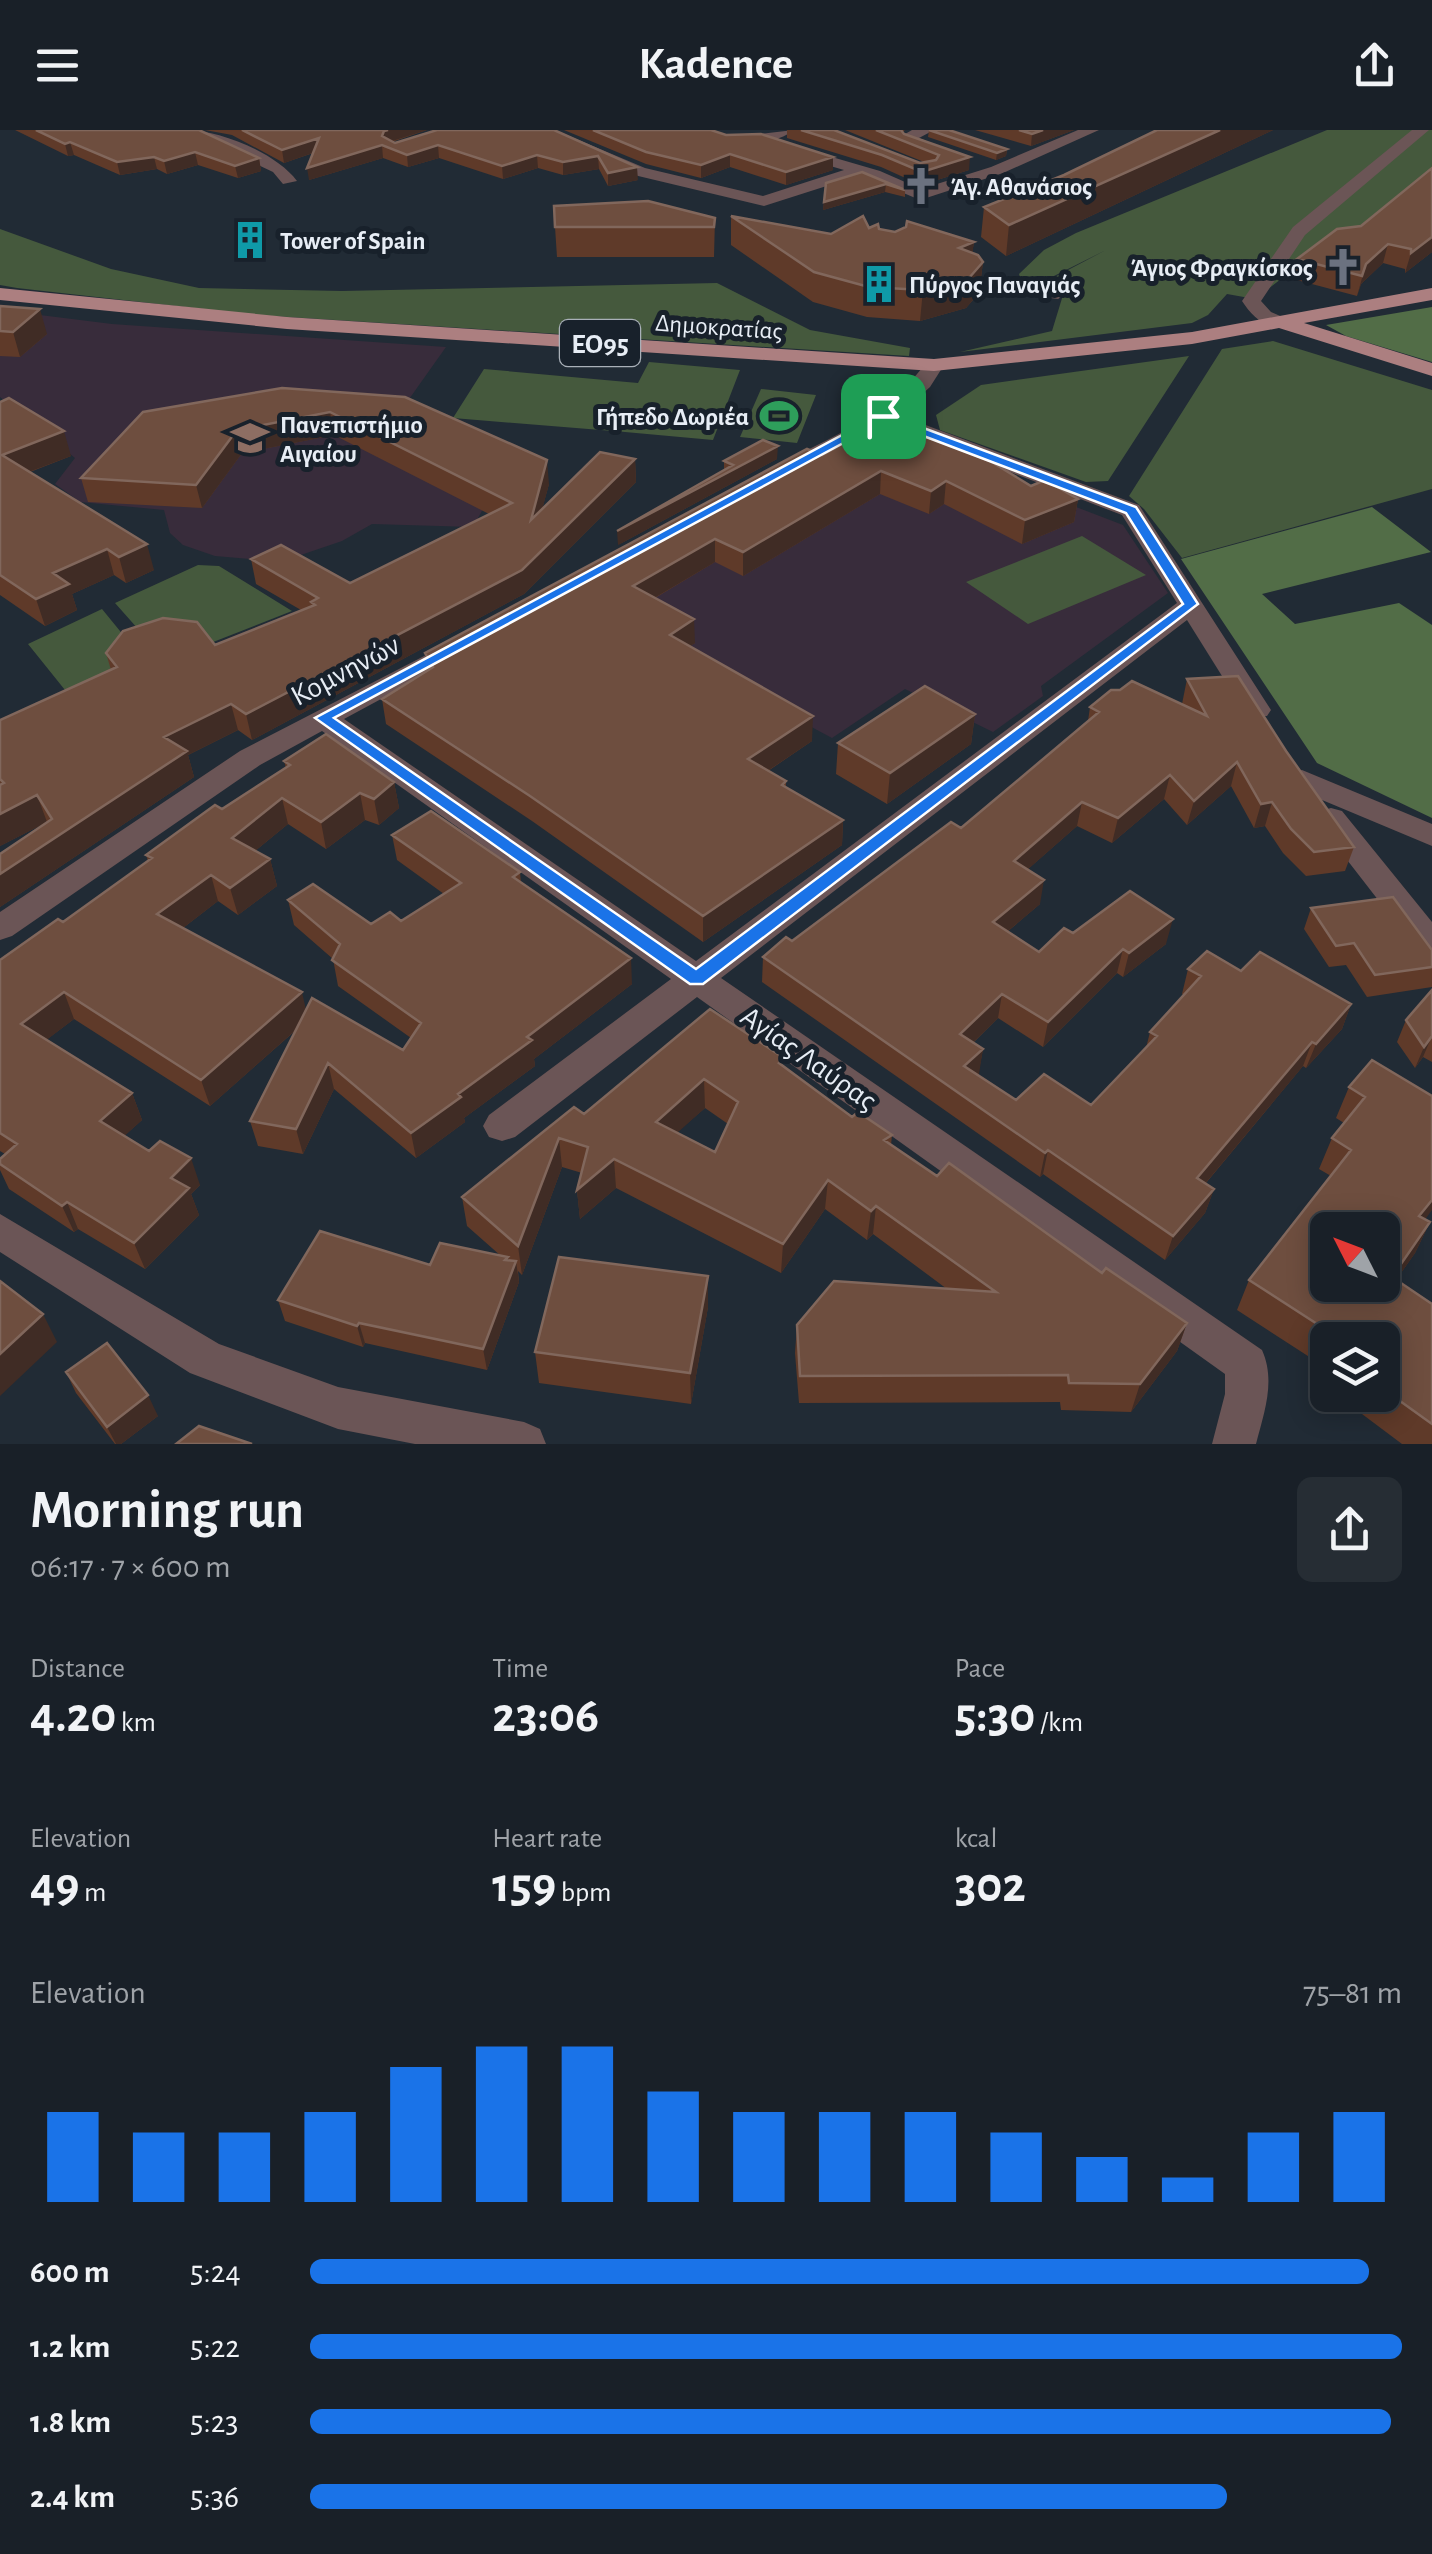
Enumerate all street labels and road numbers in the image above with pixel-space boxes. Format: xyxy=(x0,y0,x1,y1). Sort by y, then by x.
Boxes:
street label: Δημοκρατίας xyxy=(654,311,783,344)
road number: ΕΟ95 xyxy=(560,320,640,366)
street label: Κομνηνών xyxy=(286,630,405,712)
street label: Αγίας Λαύρας xyxy=(735,1001,882,1116)

